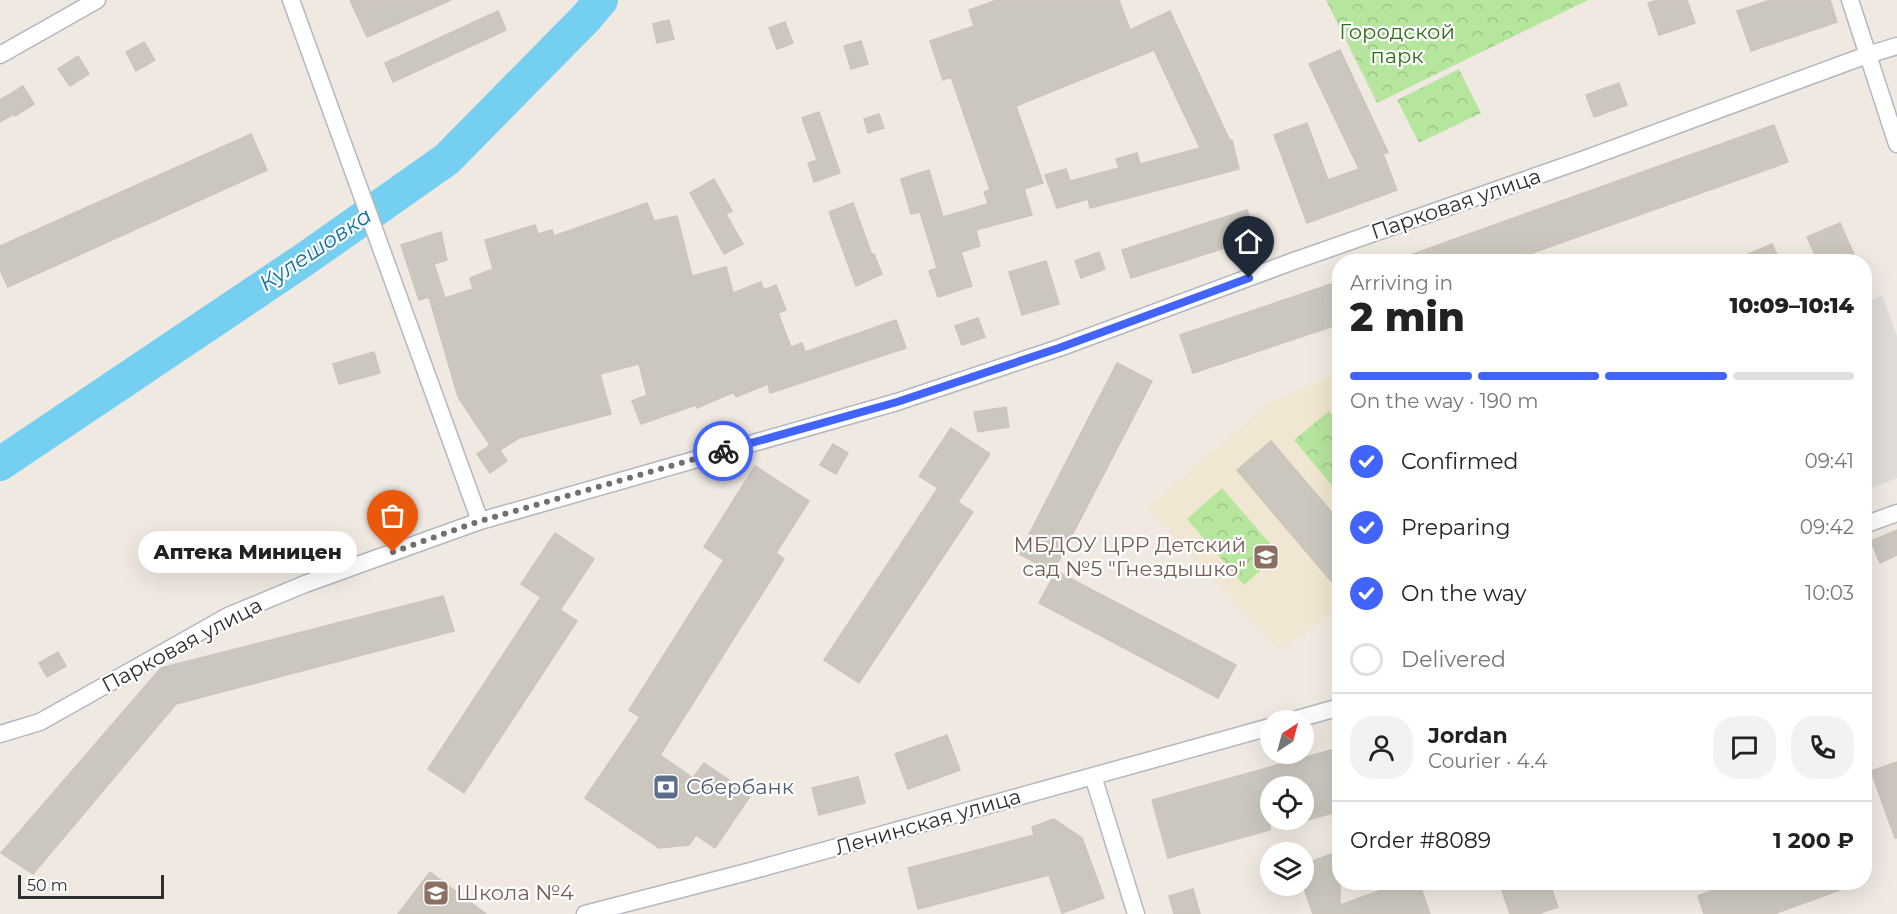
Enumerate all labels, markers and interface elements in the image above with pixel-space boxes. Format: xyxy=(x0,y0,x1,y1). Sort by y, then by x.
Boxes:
park label: Городской парк xyxy=(1339,19,1455,68)
street label: Парковая улица xyxy=(1368,163,1544,244)
water label: Кулешовка xyxy=(254,202,377,297)
pin xyxy=(1223,216,1274,278)
icon: home xyxy=(1232,225,1265,258)
text: Arriving in xyxy=(1350,271,1453,295)
text: 10:09–10:14 xyxy=(1729,292,1854,319)
text: 2 min xyxy=(1350,293,1465,341)
text: On the way · 190 m xyxy=(1350,389,1539,413)
courier xyxy=(693,421,753,481)
icon: bike xyxy=(707,435,740,468)
icon: check xyxy=(1350,445,1383,478)
text: Confirmed xyxy=(1401,448,1518,475)
text: 09:41 xyxy=(1804,449,1854,473)
pin xyxy=(367,490,418,552)
icon: bag xyxy=(376,499,409,532)
icon: check xyxy=(1350,511,1383,544)
text: Preparing xyxy=(1401,514,1510,541)
text: 09:42 xyxy=(1800,515,1854,539)
callout: Аптека Миницен xyxy=(138,531,357,573)
place label: МБДОУ ЦРР Детский сад №5 "Гнездышко" xyxy=(1013,532,1246,581)
text: Аптека Миницен xyxy=(153,540,342,564)
school or university icon: МБДОУ ЦРР Детский сад №5 "Гнездышко" xyxy=(1251,542,1281,572)
icon: check xyxy=(1350,577,1383,610)
text: On the way xyxy=(1401,580,1526,607)
text: 10:03 xyxy=(1805,581,1854,605)
street label: Парковая улица xyxy=(97,592,266,697)
text: Delivered xyxy=(1401,646,1506,673)
north arrow xyxy=(1260,710,1314,764)
map controls xyxy=(1260,710,1314,896)
button: person xyxy=(1350,716,1413,779)
button: chat xyxy=(1713,716,1776,779)
button: phone xyxy=(1791,716,1854,779)
text: Jordan xyxy=(1428,722,1508,749)
text: Courier · 4.4 xyxy=(1428,749,1547,773)
bank icon: Сбербанк xyxy=(651,772,681,802)
place label: Сбербанк xyxy=(686,774,794,799)
button: locate xyxy=(1260,776,1314,830)
street label: Ленинская улица xyxy=(832,783,1024,860)
text: Order #8089 xyxy=(1350,827,1491,854)
text: 1 200 ₽ xyxy=(1773,827,1854,854)
button: layers xyxy=(1260,842,1314,896)
scale bar xyxy=(18,872,164,900)
text: 50 m xyxy=(27,876,68,895)
school or university icon: Школа №4 xyxy=(421,878,451,908)
place label: Школа №4 xyxy=(456,880,574,905)

